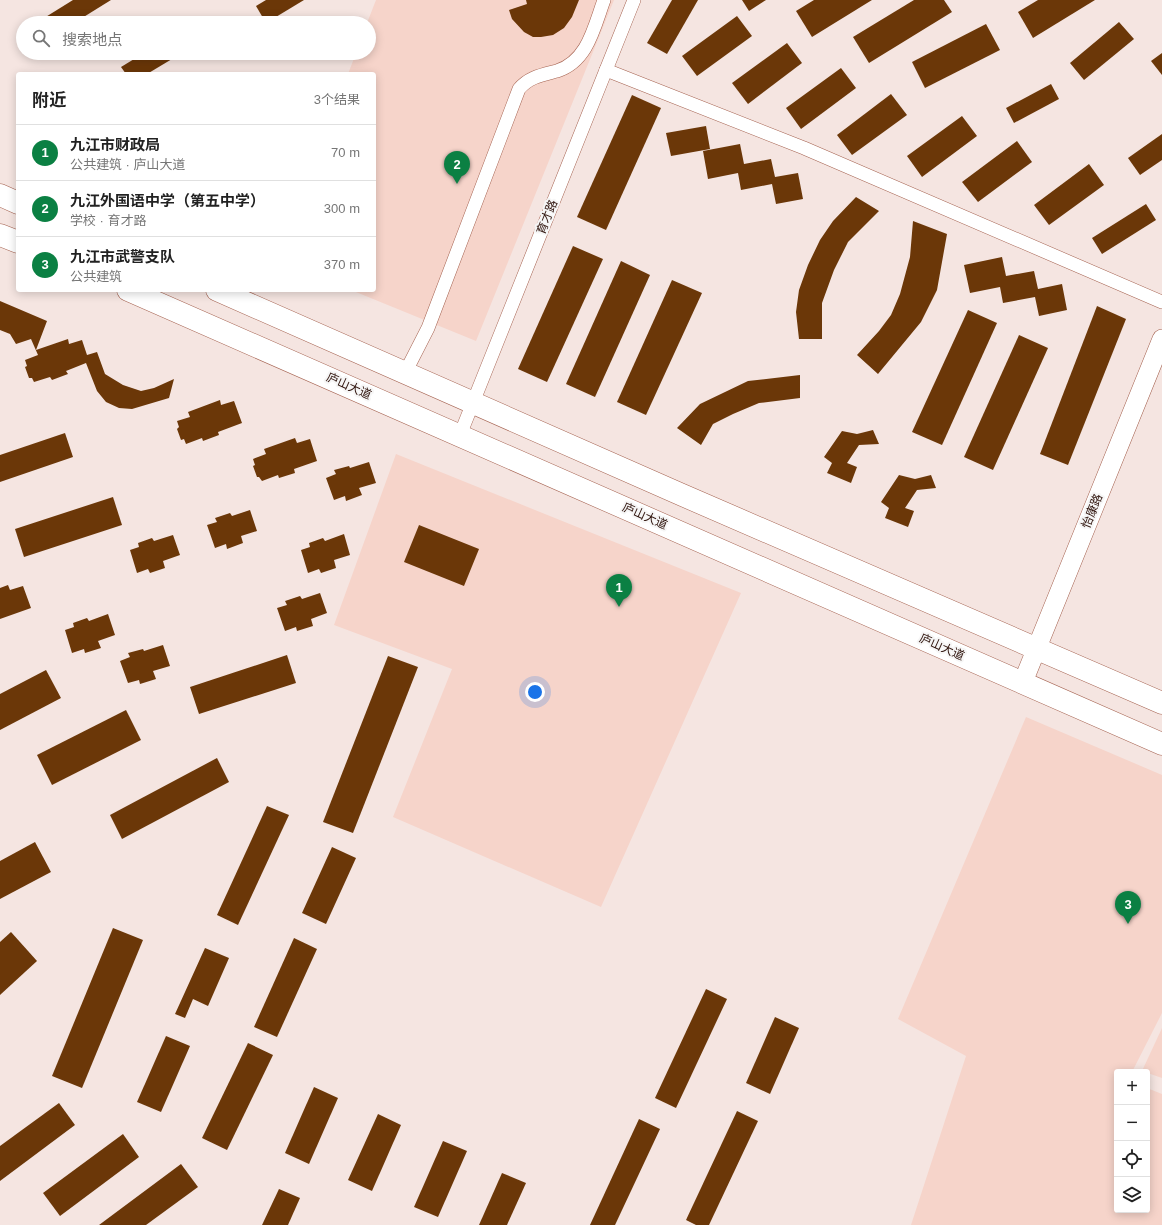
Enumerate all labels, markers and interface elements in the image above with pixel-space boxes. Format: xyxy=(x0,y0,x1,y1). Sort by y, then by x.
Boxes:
search box xyxy=(16,16,376,60)
icon: search xyxy=(30,27,52,49)
text: 搜索地点 xyxy=(62,31,122,48)
text: 附近 xyxy=(32,91,66,110)
text: 3个结果 xyxy=(314,92,360,107)
text: 九江市财政局 xyxy=(70,136,160,153)
text: 1 xyxy=(41,145,49,160)
text: 70 m xyxy=(331,145,360,160)
pin: 2 xyxy=(444,151,470,184)
text: 公共建筑 · 庐山大道 xyxy=(70,157,186,172)
text: 九江外国语中学（第五中学） xyxy=(70,192,265,209)
street label: 育才路 xyxy=(534,198,560,236)
text: 2 xyxy=(41,201,49,216)
text: 300 m xyxy=(324,201,360,216)
text: 学校 · 育才路 xyxy=(70,213,147,228)
text: 九江市武警支队 xyxy=(70,248,175,265)
text: 3 xyxy=(41,257,49,272)
text: 370 m xyxy=(324,257,360,272)
text: 公共建筑 xyxy=(70,269,122,284)
street label: 庐山大道 xyxy=(324,370,374,402)
street label: 怡康路 xyxy=(1079,492,1105,530)
street label: 庐山大道 xyxy=(620,500,670,532)
pin: 1 xyxy=(606,574,632,607)
street label: 庐山大道 xyxy=(917,631,967,663)
your location xyxy=(525,682,545,702)
pin: 3 xyxy=(1115,891,1141,924)
map controls xyxy=(1114,1069,1150,1213)
button: + xyxy=(1114,1069,1150,1105)
button: − xyxy=(1114,1105,1150,1141)
button: locate xyxy=(1114,1141,1150,1177)
button: layers xyxy=(1114,1177,1150,1213)

